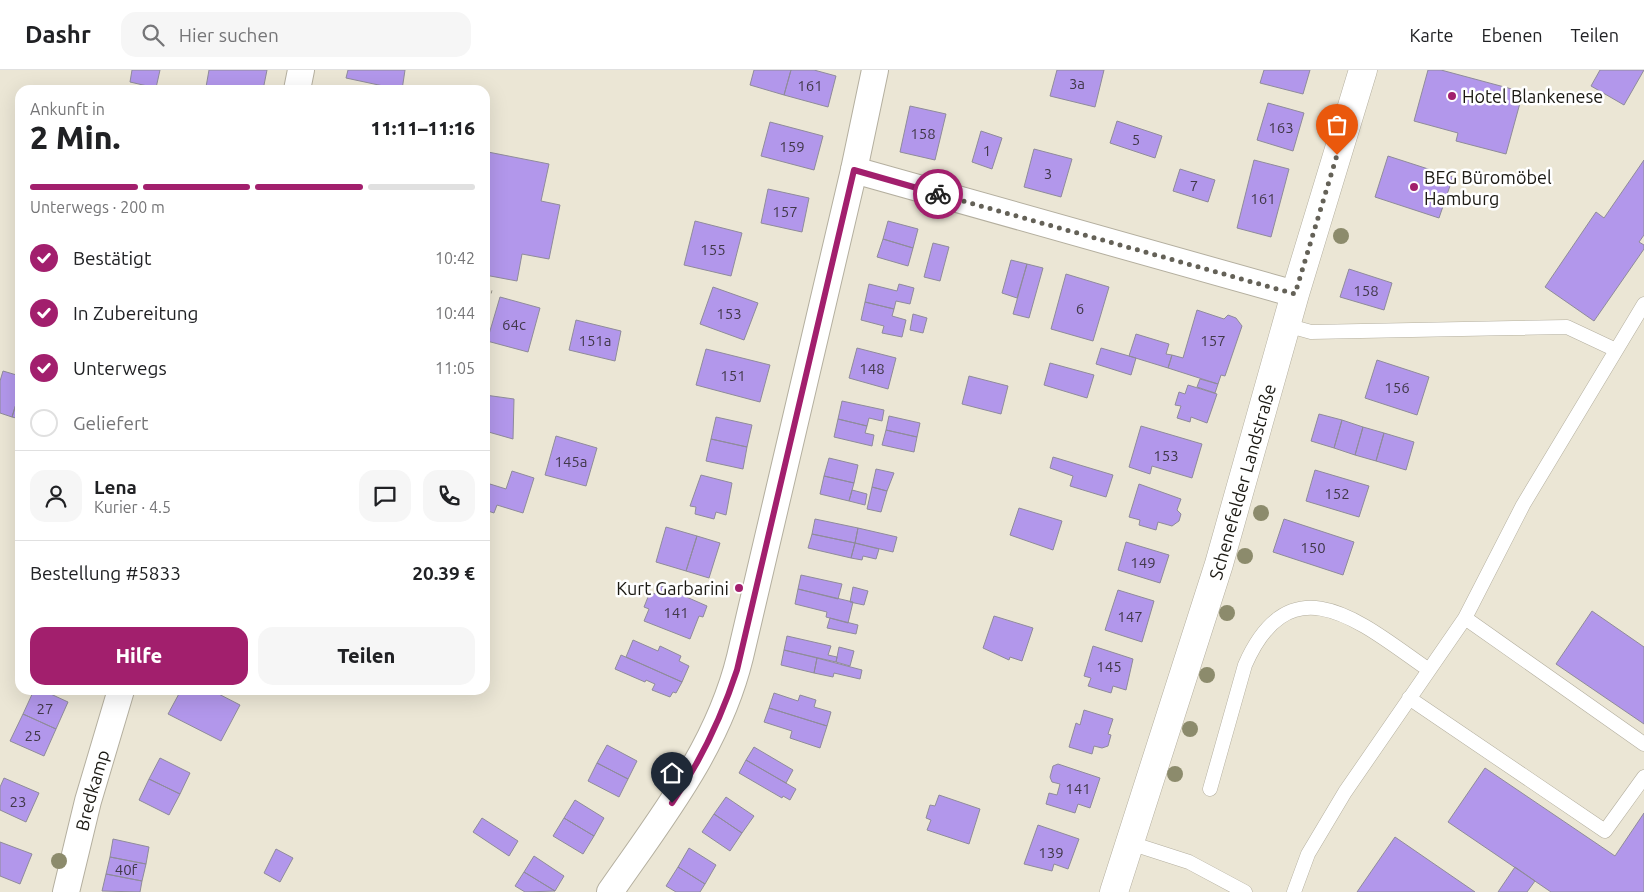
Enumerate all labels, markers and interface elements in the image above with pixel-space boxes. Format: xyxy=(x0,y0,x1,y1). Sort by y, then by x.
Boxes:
search box xyxy=(121,12,471,57)
text: Dashr xyxy=(25,21,91,48)
icon: search xyxy=(139,21,167,49)
text: Hier suchen xyxy=(179,24,279,46)
text: Karte xyxy=(1410,25,1454,45)
text: Ebenen xyxy=(1482,25,1543,45)
text: Teilen xyxy=(1571,25,1619,45)
house number: 3a xyxy=(1069,75,1085,92)
house number: 161 xyxy=(797,77,823,94)
place label: Hotel Blankenese xyxy=(1462,86,1603,106)
marker: Hotel Blankenese xyxy=(1446,90,1458,102)
text: Ankunft in xyxy=(30,100,105,118)
pin xyxy=(1316,104,1358,155)
icon: bag xyxy=(1323,111,1351,139)
text: 11:11–11:16 xyxy=(370,117,475,139)
text: 2 Min. xyxy=(30,119,120,155)
house number: 163 xyxy=(1268,119,1294,136)
house number: 158 xyxy=(910,125,936,142)
house number: 5 xyxy=(1132,131,1140,148)
house number: 159 xyxy=(779,138,805,155)
house number: 1 xyxy=(983,142,991,159)
house number: 3 xyxy=(1044,165,1052,182)
place label: BEG Büromöbel Hamburg xyxy=(1424,167,1552,208)
courier xyxy=(913,169,963,219)
house number: 7 xyxy=(1190,177,1198,194)
icon: bike xyxy=(924,180,952,208)
marker: BEG Büromöbel Hamburg xyxy=(1408,181,1420,193)
house number: 161 xyxy=(1250,190,1276,207)
text: Unterwegs · 200 m xyxy=(30,198,165,216)
house number: 157 xyxy=(772,203,798,220)
house number: 155 xyxy=(700,241,726,258)
icon: check xyxy=(30,244,58,272)
text: Bestätigt xyxy=(73,247,151,269)
text: 10:42 xyxy=(435,249,475,267)
house number: 158 xyxy=(1353,282,1379,299)
icon: check xyxy=(30,299,58,327)
house number: 6 xyxy=(1076,300,1084,317)
text: In Zubereitung xyxy=(73,302,199,324)
text: 10:44 xyxy=(435,304,475,322)
house number: 153 xyxy=(716,305,742,322)
house number: 64c xyxy=(502,316,526,333)
house number: 151a xyxy=(578,332,612,349)
house number: 157 xyxy=(1200,332,1226,349)
icon: check xyxy=(30,354,58,382)
text: Unterwegs xyxy=(73,357,167,379)
text: 11:05 xyxy=(435,359,475,377)
house number: 148 xyxy=(859,360,885,377)
house number: 151 xyxy=(720,367,746,384)
house number: 156 xyxy=(1384,379,1410,396)
street label: Schenefelder Landstraße xyxy=(1205,382,1279,582)
text: Geliefert xyxy=(73,412,149,434)
house number: 153 xyxy=(1153,447,1179,464)
house number: 145a xyxy=(554,453,588,470)
button: person xyxy=(30,470,82,522)
button: chat xyxy=(359,470,411,522)
button: phone xyxy=(423,470,475,522)
text: Lena xyxy=(94,476,137,498)
house number: 152 xyxy=(1324,485,1350,502)
text: Kurier · 4.5 xyxy=(94,498,171,516)
house number: 150 xyxy=(1300,539,1326,556)
house number: 149 xyxy=(1130,554,1156,571)
text: Bestellung #5833 xyxy=(30,562,181,584)
text: 20.39 € xyxy=(412,562,475,584)
place label: Kurt Garbarini xyxy=(616,578,729,598)
marker: Kurt Garbarini xyxy=(733,582,745,594)
house number: 141 xyxy=(663,604,689,621)
house number: 147 xyxy=(1117,608,1143,625)
button: Hilfe xyxy=(30,627,248,685)
button: Teilen xyxy=(258,627,475,685)
house number: 145 xyxy=(1096,658,1122,675)
house number: 27 xyxy=(37,700,53,717)
house number: 25 xyxy=(25,727,41,744)
street label: Bredkamp xyxy=(71,747,113,833)
pin xyxy=(651,752,693,803)
icon: home xyxy=(658,759,686,787)
house number: 141 xyxy=(1065,780,1091,797)
house number: 23 xyxy=(10,793,26,810)
house number: 139 xyxy=(1038,844,1064,861)
house number: 40f xyxy=(115,861,138,878)

